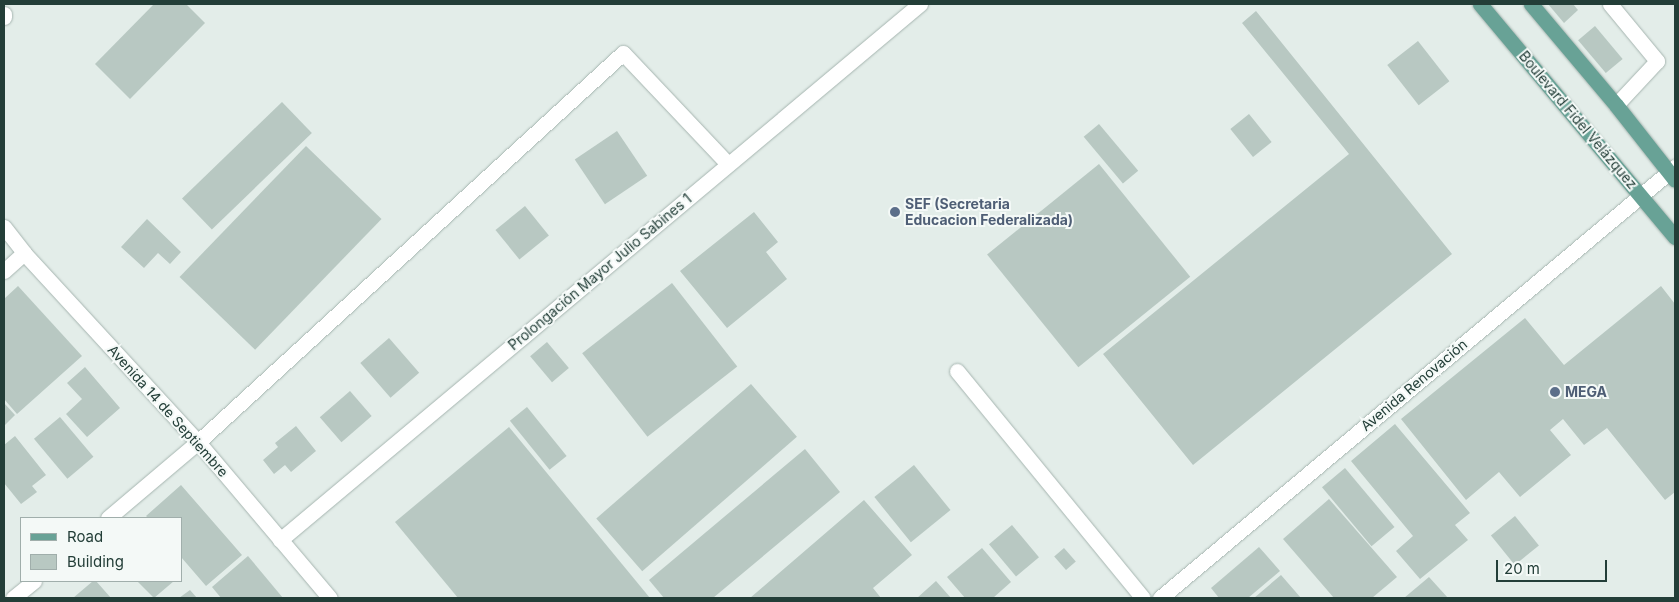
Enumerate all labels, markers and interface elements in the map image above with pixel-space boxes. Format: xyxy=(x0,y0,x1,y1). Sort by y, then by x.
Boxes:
street label: Boulevard Fidel Velázquez xyxy=(1515,48,1641,192)
street label: Prolongación Mayor Julio Sabines 1 xyxy=(505,190,695,354)
place label: SEF (Secretaria Educacion Federalizada) xyxy=(905,196,1073,228)
marker: SEF (Secretaria Educacion Federalizada) xyxy=(889,206,901,218)
street label: Avenida Renovación xyxy=(1357,336,1471,434)
street label: Avenida 14 de Septiembre xyxy=(104,342,232,480)
place label: MEGA xyxy=(1565,384,1607,400)
marker: MEGA xyxy=(1549,386,1561,398)
legend xyxy=(20,517,182,582)
text: Road xyxy=(67,527,103,546)
scale bar xyxy=(1499,550,1610,582)
text: Building xyxy=(67,552,124,571)
text: 20 m xyxy=(1504,559,1540,578)

